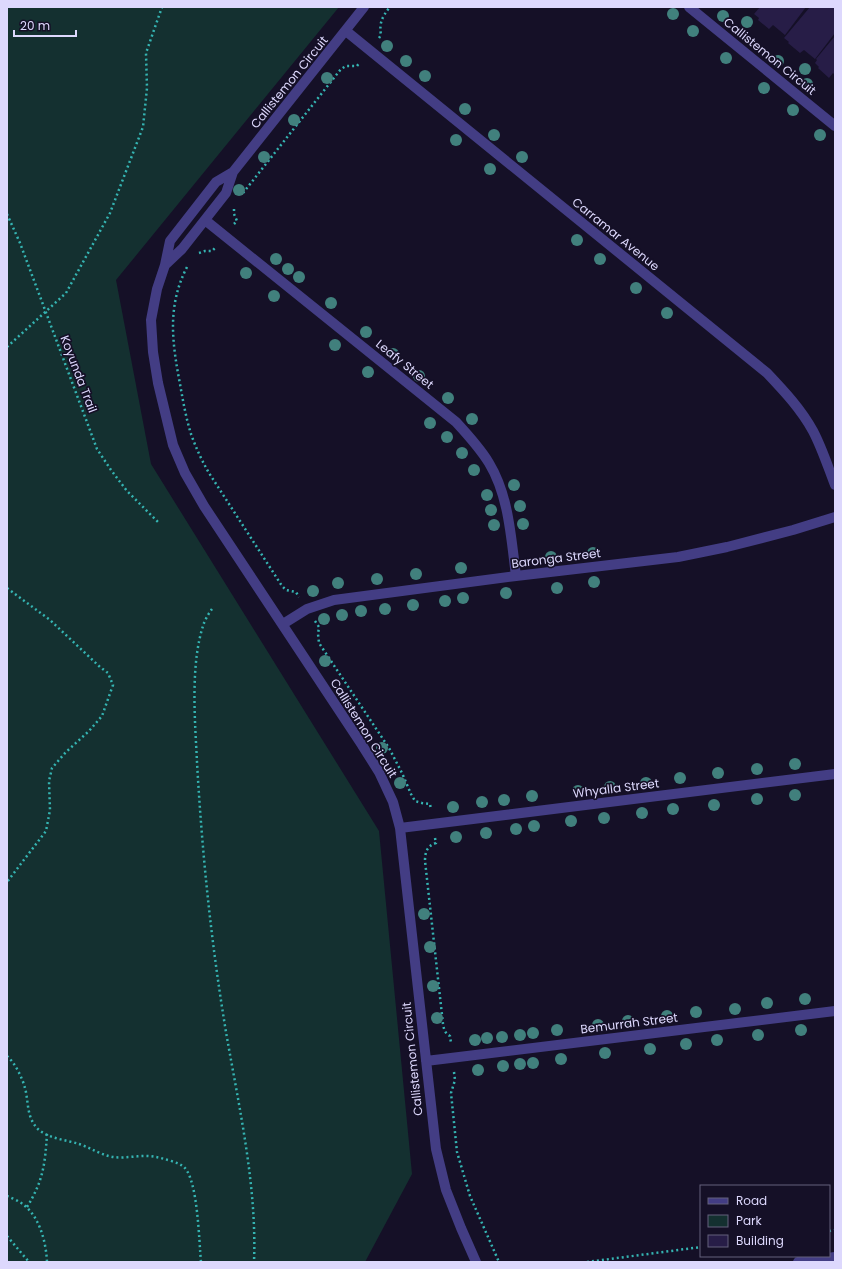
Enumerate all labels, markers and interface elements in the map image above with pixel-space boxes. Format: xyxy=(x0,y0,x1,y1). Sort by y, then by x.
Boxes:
scale bar xyxy=(14,12,76,38)
street label: Callistemon Circuit xyxy=(720,13,820,99)
text: 20 m xyxy=(20,17,50,34)
street label: Callistemon Circuit xyxy=(246,32,332,132)
street label: Carramar Avenue xyxy=(569,194,663,274)
street label: Koyunda Trail xyxy=(56,333,102,415)
street label: Leafy Street xyxy=(373,335,437,393)
street label: Baronga Street xyxy=(510,544,602,572)
street label: Callistemon Circuit xyxy=(327,675,401,781)
street label: Whyalla Street xyxy=(572,774,660,802)
street label: Callistemon Circuit xyxy=(398,1001,426,1117)
street label: Bemurrah Street xyxy=(579,1009,679,1037)
legend xyxy=(700,1185,830,1257)
text: Road xyxy=(736,1192,767,1209)
text: Park xyxy=(736,1212,763,1229)
text: Building xyxy=(736,1232,784,1249)

